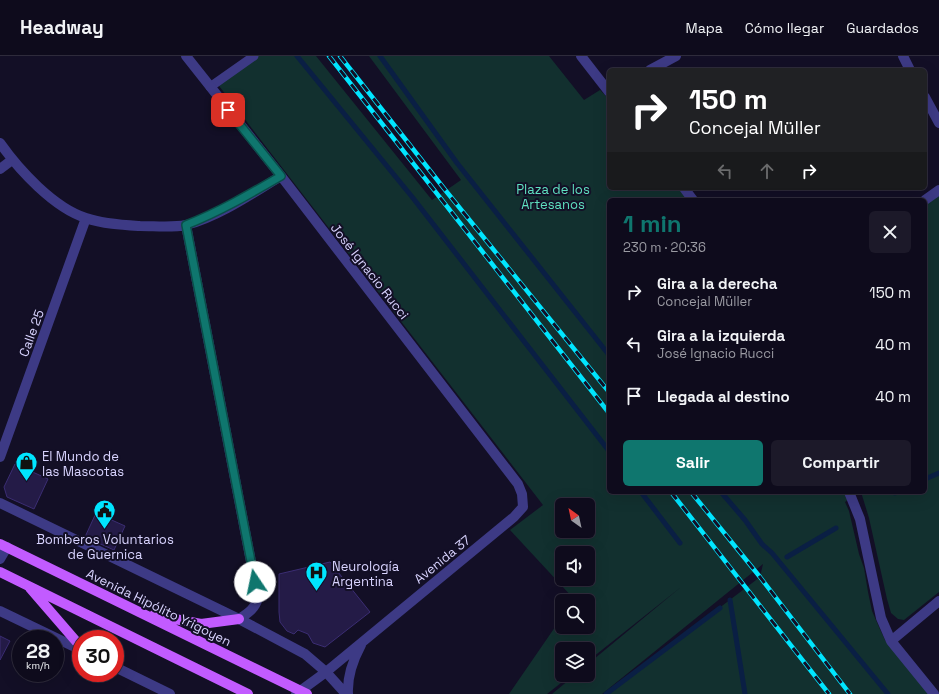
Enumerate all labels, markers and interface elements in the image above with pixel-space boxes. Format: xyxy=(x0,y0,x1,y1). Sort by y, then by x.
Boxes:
text: Headway xyxy=(20,15,104,40)
text: Mapa xyxy=(686,19,723,37)
text: Cómo llegar xyxy=(745,19,824,37)
text: Guardados xyxy=(846,19,919,37)
text: 150 m xyxy=(689,81,768,117)
icon: right xyxy=(623,84,675,136)
pin xyxy=(211,93,245,127)
icon: arrive xyxy=(217,99,239,121)
text: Concejal Müller xyxy=(689,116,821,139)
icon: left xyxy=(714,160,736,182)
icon: ahead xyxy=(756,160,778,182)
icon: right xyxy=(798,160,820,182)
park label: Plaza de los Artesanos xyxy=(516,181,590,213)
text: 1 min xyxy=(623,208,682,239)
button: close xyxy=(869,211,911,253)
street label: José Ignacio Rucci xyxy=(327,220,412,323)
text: 230 m · 20:36 xyxy=(623,239,706,256)
text: Gira a la derecha xyxy=(657,274,777,293)
icon: right xyxy=(623,281,645,303)
text: 150 m xyxy=(869,283,911,302)
text: Concejal Müller xyxy=(657,293,752,310)
street label: Calle 25 xyxy=(15,307,48,359)
text: Gira a la izquierda xyxy=(657,326,785,345)
icon: left xyxy=(623,333,645,355)
text: 40 m xyxy=(875,335,911,354)
text: José Ignacio Rucci xyxy=(657,345,774,362)
icon: arrive xyxy=(623,385,645,407)
text: Llegada al destino xyxy=(657,387,790,406)
text: 40 m xyxy=(875,387,911,406)
button: Salir xyxy=(623,440,763,486)
button: Compartir xyxy=(771,440,911,486)
place label: El Mundo de las Mascotas xyxy=(42,448,124,480)
shop icon: El Mundo de las Mascotas xyxy=(13,450,39,483)
public building icon: Bomberos Voluntarios de Guernica xyxy=(92,498,118,531)
north arrow xyxy=(555,498,595,538)
map controls xyxy=(555,498,595,682)
place label: Bomberos Voluntarios de Guernica xyxy=(36,531,174,563)
street label: Avenida 37 xyxy=(411,531,474,587)
button: sound xyxy=(555,546,595,586)
place label: Neurología Argentina xyxy=(332,558,400,590)
hospital icon: Neurología Argentina xyxy=(304,560,330,593)
position arrow xyxy=(234,561,276,603)
street label: Avenida Hipólito Yrigoyen xyxy=(83,565,234,650)
button: search xyxy=(555,594,595,634)
speed limit sign: 30 xyxy=(72,630,124,682)
text: 28 xyxy=(26,638,50,664)
button: layers xyxy=(555,642,595,682)
text: km/h xyxy=(26,659,50,672)

